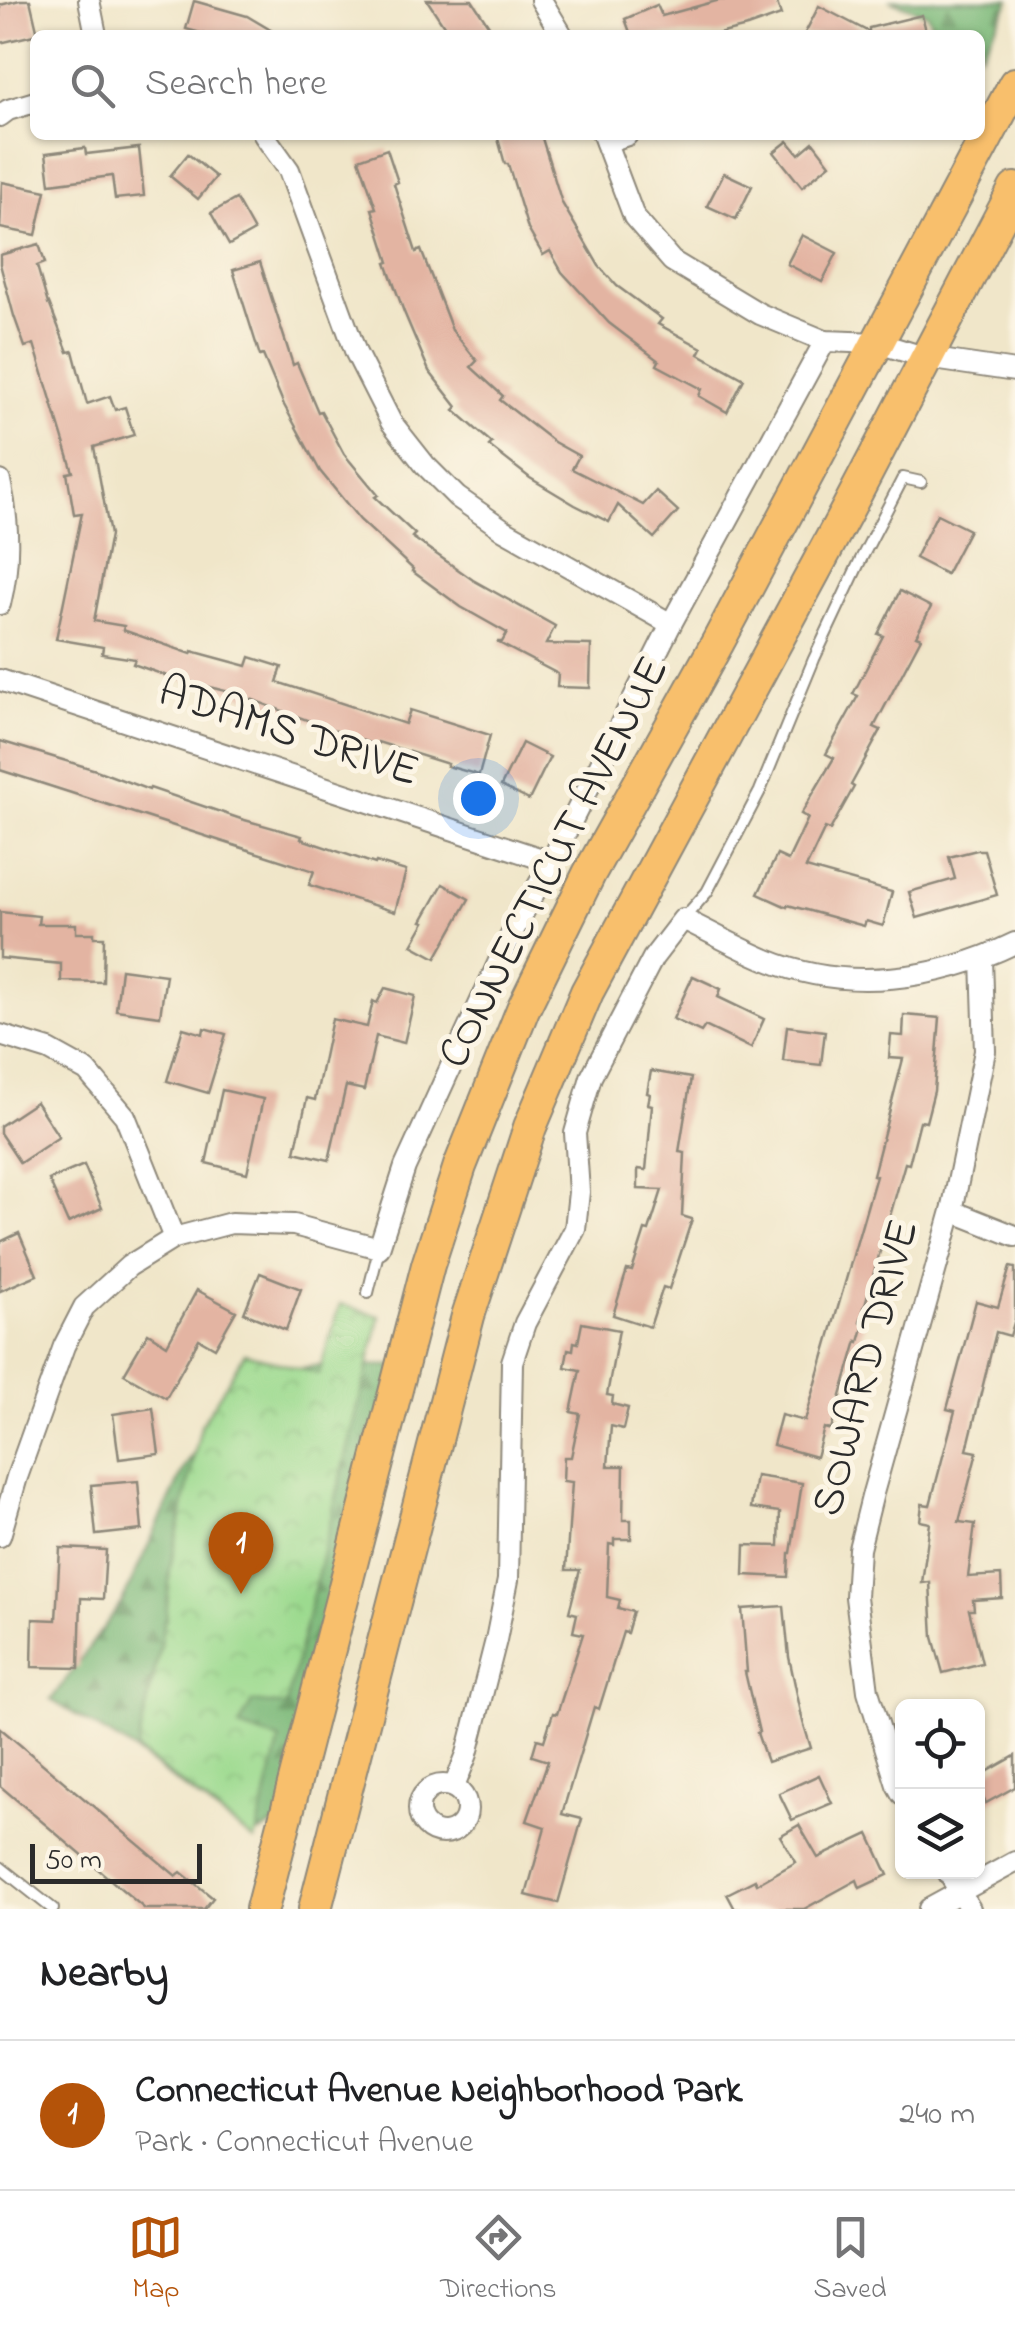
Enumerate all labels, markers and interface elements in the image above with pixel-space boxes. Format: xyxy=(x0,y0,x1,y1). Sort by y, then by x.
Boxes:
search box xyxy=(30,30,985,140)
text: Search here xyxy=(145,57,327,113)
icon: search xyxy=(65,58,120,113)
street label: CONNECTICUT AVENUE xyxy=(422,646,688,1080)
street label: ADAMS DRIVE xyxy=(149,660,427,806)
your location xyxy=(453,773,504,824)
street label: SOWARD DRIVE xyxy=(796,1212,938,1524)
pin: 1 xyxy=(208,1512,274,1594)
map controls xyxy=(895,1699,985,1879)
button: locate xyxy=(895,1699,985,1789)
button: layers xyxy=(895,1789,985,1879)
scale bar xyxy=(30,1839,202,1884)
text: 50 m xyxy=(45,1841,102,1882)
text: Nearby xyxy=(40,1944,168,2005)
text: Connecticut Avenue Neighborhood Park xyxy=(135,2064,742,2120)
text: 1 xyxy=(67,2092,78,2139)
text: 240 m xyxy=(899,2092,975,2139)
text: Park · Connecticut Avenue xyxy=(135,2120,473,2167)
tab: Map xyxy=(128,2210,183,2311)
tab: Directions xyxy=(440,2210,557,2311)
tab: Saved xyxy=(814,2210,887,2311)

